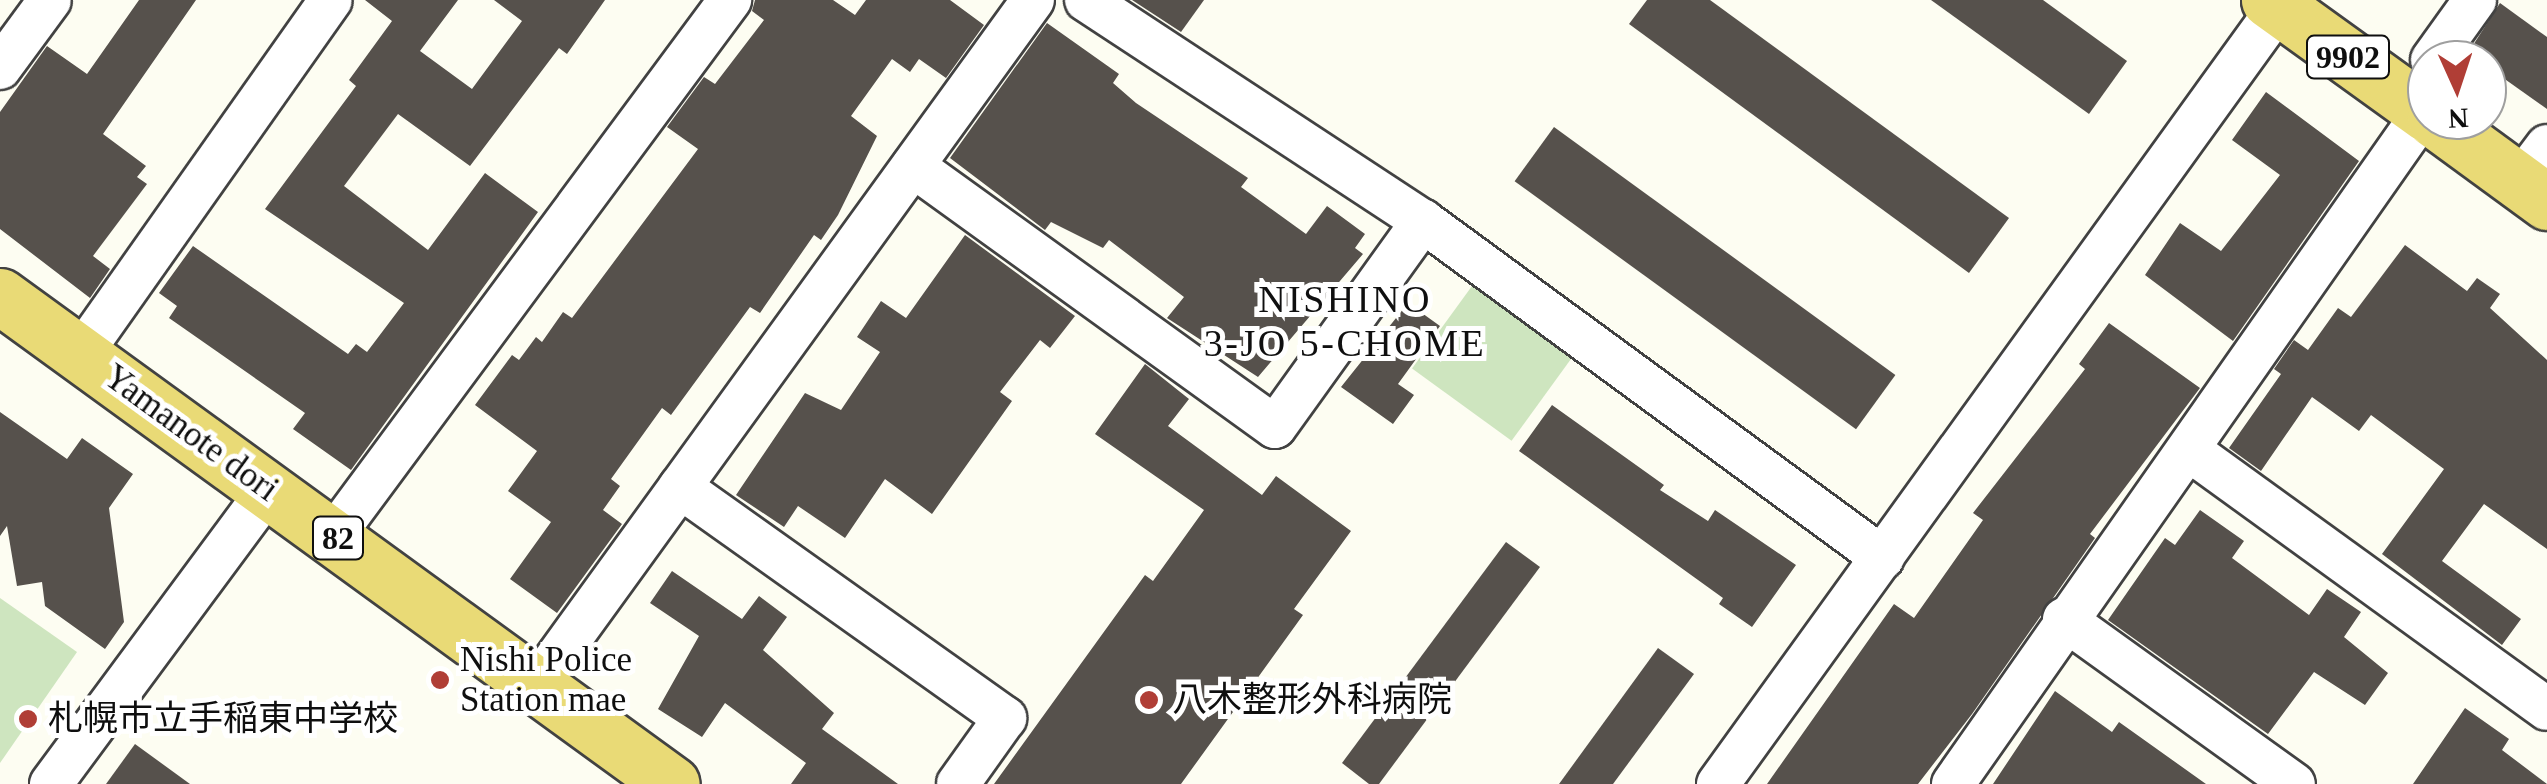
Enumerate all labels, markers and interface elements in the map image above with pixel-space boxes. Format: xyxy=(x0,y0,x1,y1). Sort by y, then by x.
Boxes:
road number: 9902 xyxy=(2306,30,2390,84)
north arrow xyxy=(2407,40,2507,140)
text: N xyxy=(2448,102,2469,134)
district label: NISHINO 3-JO 5-CHOME xyxy=(1204,277,1486,366)
street label: Yamanote dori xyxy=(96,356,286,510)
road number: 82 xyxy=(310,511,366,565)
place label: Nishi Police Station mae xyxy=(460,639,632,721)
marker: Nishi Police Station mae xyxy=(429,669,451,691)
place label: 八木整形外科病院 xyxy=(1172,679,1452,721)
marker: 八木整形外科病院 xyxy=(1136,687,1162,713)
place label: 札幌市立手稲東中学校 xyxy=(48,698,398,740)
marker: 札幌市立手稲東中学校 xyxy=(17,708,39,730)

